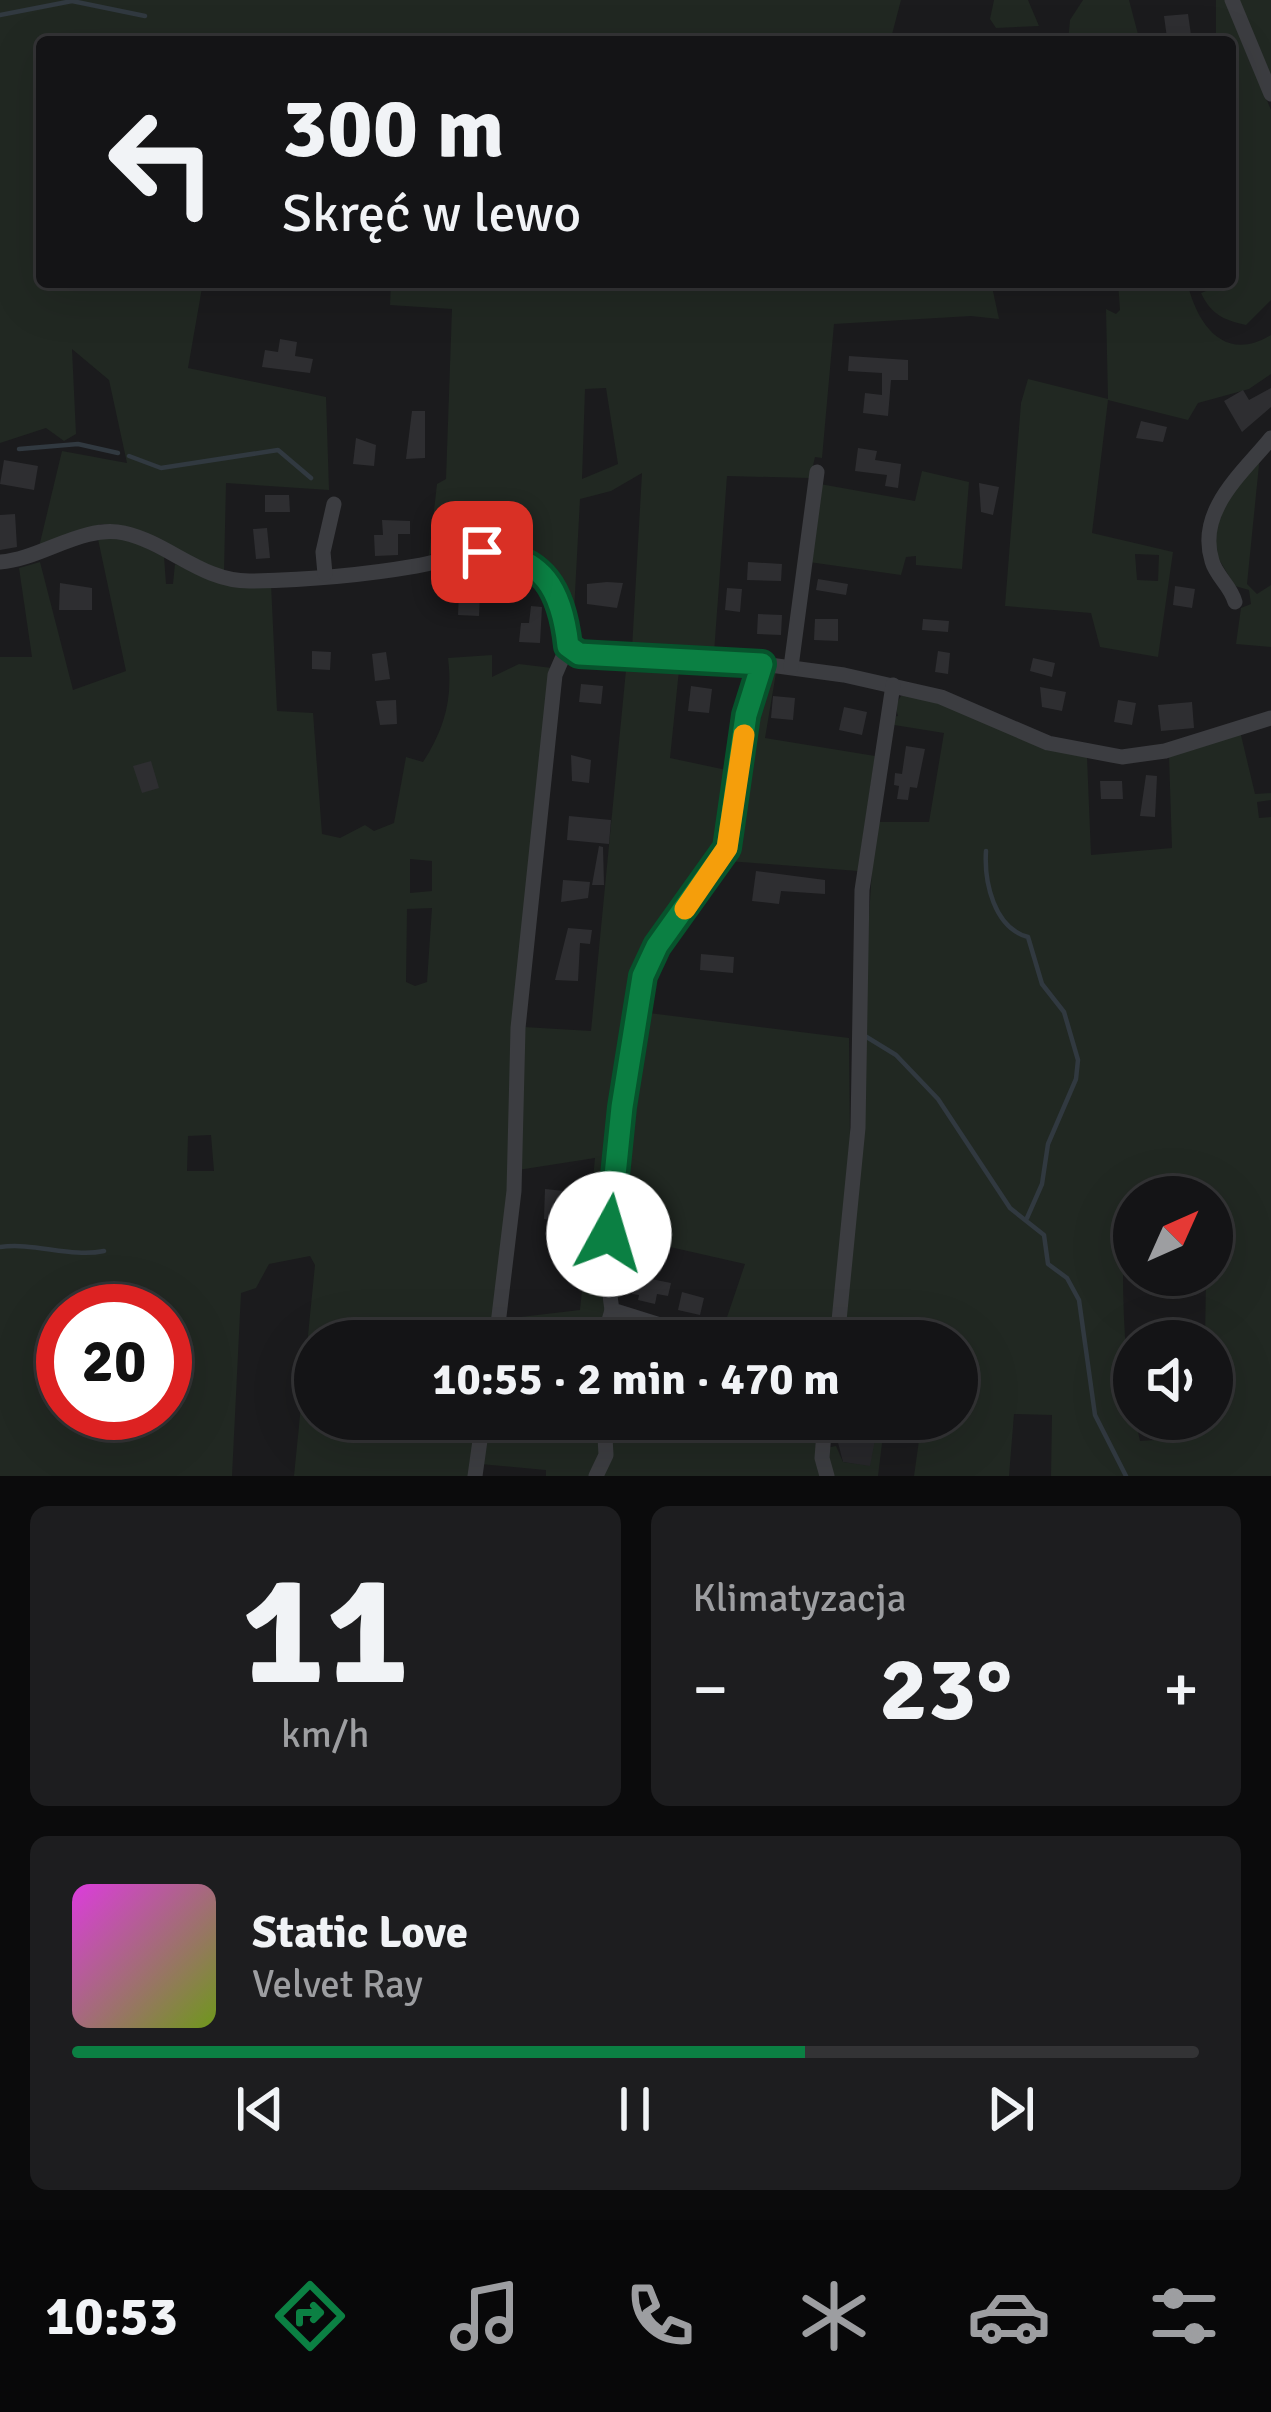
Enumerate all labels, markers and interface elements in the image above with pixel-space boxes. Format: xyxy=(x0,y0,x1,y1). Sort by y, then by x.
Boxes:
text: 300 m xyxy=(282,77,504,181)
icon: left xyxy=(84,84,240,240)
text: Skręć w lewo xyxy=(282,180,581,247)
pin xyxy=(431,501,533,603)
icon: arrive xyxy=(449,519,515,585)
position arrow xyxy=(546,1171,672,1297)
north arrow xyxy=(1113,1176,1233,1296)
map controls xyxy=(1113,1176,1233,1440)
speed limit sign: 20 xyxy=(36,1284,192,1440)
button: sound xyxy=(1113,1320,1233,1440)
text: 10:55 · 2 min · 470 m xyxy=(432,1352,840,1407)
text: 11 xyxy=(241,1535,409,1728)
text: Klimatyzacja xyxy=(693,1574,906,1622)
text: 23° xyxy=(879,1634,1012,1745)
text: − xyxy=(693,1649,728,1730)
text: + xyxy=(1163,1649,1199,1730)
text: km/h xyxy=(281,1710,369,1758)
text: Static Love xyxy=(252,1905,468,1960)
text: Velvet Ray xyxy=(252,1960,423,2008)
icon: previous xyxy=(227,2076,293,2142)
icon: pause xyxy=(602,2076,668,2142)
icon: next xyxy=(978,2076,1044,2142)
icon: directions xyxy=(268,2274,352,2358)
icon: music xyxy=(443,2274,527,2358)
icon: phone xyxy=(618,2274,702,2358)
icon: climate xyxy=(792,2274,876,2358)
icon: car xyxy=(967,2274,1051,2358)
icon: filters xyxy=(1142,2274,1226,2358)
text: 10:53 xyxy=(45,2283,178,2350)

